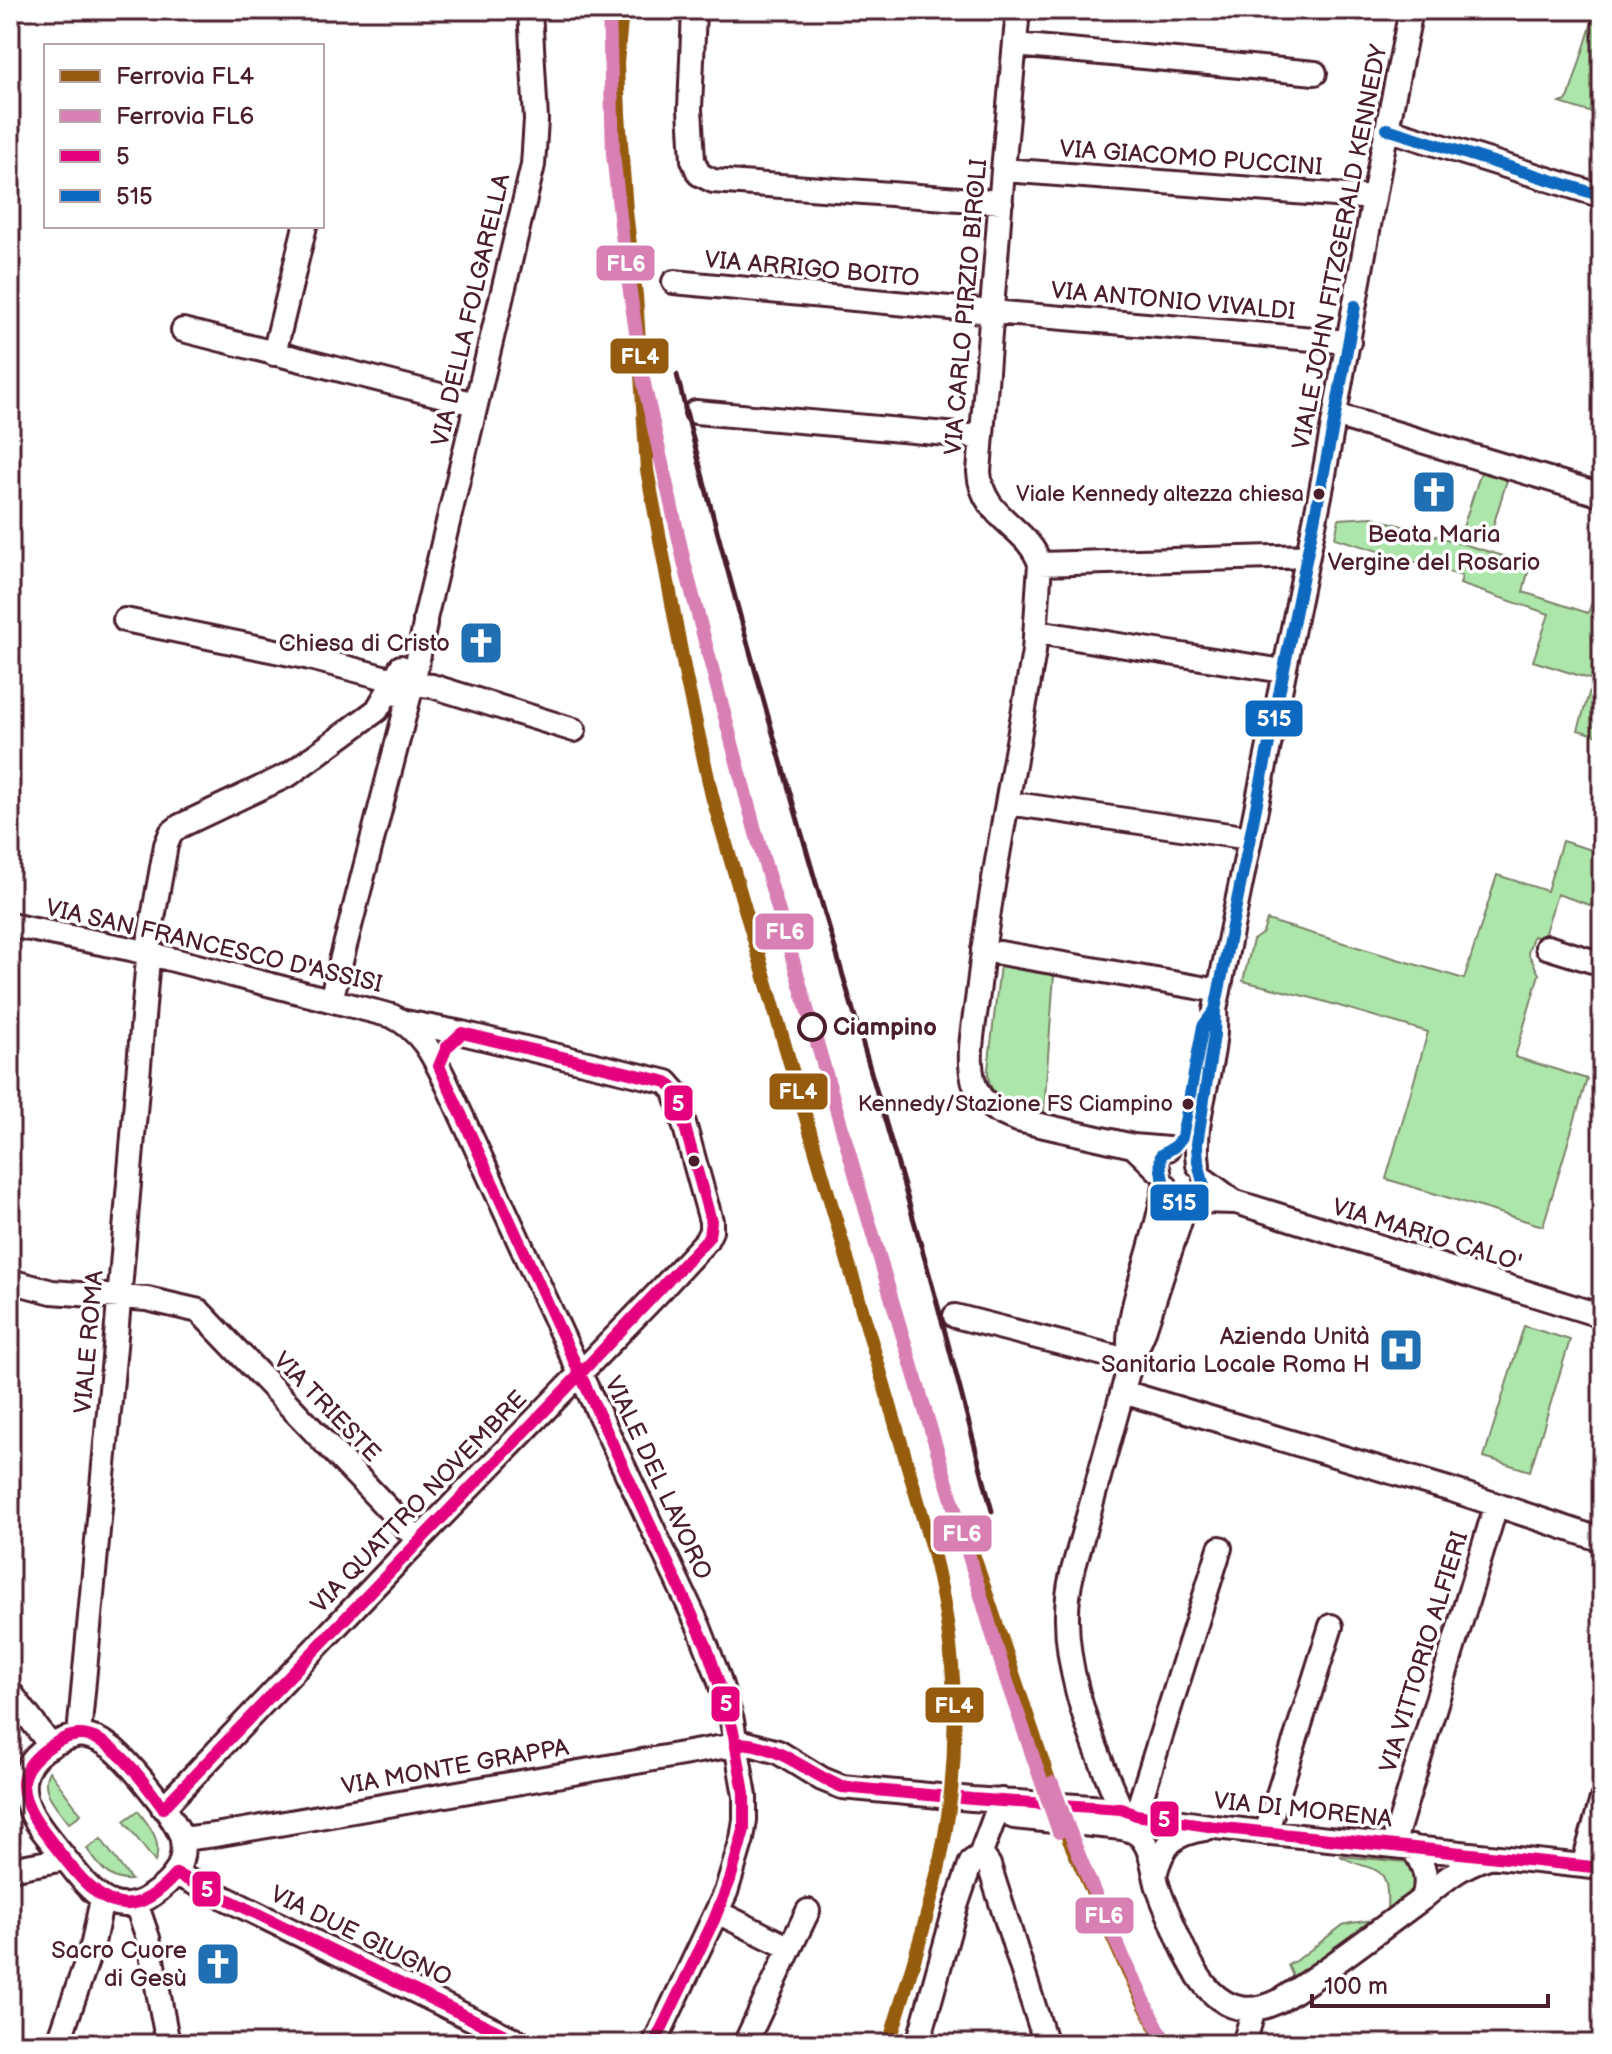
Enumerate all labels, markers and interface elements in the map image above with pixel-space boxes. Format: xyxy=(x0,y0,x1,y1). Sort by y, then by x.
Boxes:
street label: VIALE JOHN FITZGERALD KENNEDY xyxy=(1286,41,1394,452)
legend xyxy=(44,44,324,228)
text: Ferrovia FL4 xyxy=(116,62,254,91)
text: Ferrovia FL6 xyxy=(116,102,254,131)
street label: VIA GIACOMO PUCCINI xyxy=(1059,134,1323,182)
text: 5 xyxy=(116,142,130,171)
street label: VIA CARLO PIRZIO BIROLI xyxy=(939,158,993,456)
street label: VIA DELLA FOLGARELLA xyxy=(426,171,517,449)
text: 515 xyxy=(116,182,153,211)
line badge: FL6 xyxy=(595,244,656,282)
street label: VIA ARRIGO BOITO xyxy=(703,245,921,293)
text: FL6 xyxy=(606,251,646,278)
street label: VIA ANTONIO VIVALDI xyxy=(1050,276,1296,326)
line badge: FL4 xyxy=(609,337,670,375)
text: FL4 xyxy=(621,344,659,371)
church icon: Beata Maria Vergine del Rosario xyxy=(1410,468,1458,516)
place label: Viale Kennedy altezza chiesa xyxy=(1016,481,1304,508)
marker: Viale Kennedy altezza chiesa xyxy=(1311,486,1327,502)
place label: Beata Maria Vergine del Rosario xyxy=(1328,520,1540,577)
church icon: Chiesa di Cristo xyxy=(457,619,505,667)
place label: Chiesa di Cristo xyxy=(279,629,450,658)
line badge: 515 xyxy=(1244,699,1304,738)
text: 515 xyxy=(1257,706,1292,733)
street label: VIA SAN FRANCESCO D'ASSISI xyxy=(43,893,385,999)
line badge: FL6 xyxy=(754,912,815,951)
text: FL6 xyxy=(765,919,805,946)
marker: Ciampino xyxy=(798,1013,826,1041)
place label: Ciampino xyxy=(833,1013,937,1042)
line badge: FL4 xyxy=(768,1072,829,1111)
text: FL4 xyxy=(779,1079,817,1106)
line badge: 5 xyxy=(663,1084,694,1122)
text: 5 xyxy=(672,1091,685,1118)
place label: Kennedy/Stazione FS Ciampino xyxy=(858,1091,1173,1118)
marker: Kennedy/Stazione FS Ciampino xyxy=(1180,1096,1196,1112)
unlabelled marker xyxy=(686,1153,702,1169)
line badge: 515 xyxy=(1149,1183,1210,1222)
text: 515 xyxy=(1162,1190,1197,1217)
street label: VIA MARIO CALO' xyxy=(1329,1192,1525,1278)
street label: VIALE ROMA xyxy=(68,1269,110,1415)
place label: Azienda Unità Sanitaria Locale Roma H xyxy=(1101,1322,1370,1379)
hospital icon: Azienda Unità Sanitaria Locale Roma H xyxy=(1377,1326,1425,1374)
street label: VIA TRIESTE xyxy=(267,1346,387,1468)
street label: VIALE DEL LAVORO xyxy=(598,1372,718,1584)
street label: VIA QUATTRO NOVEMBRE xyxy=(305,1385,533,1619)
line badge: FL6 xyxy=(932,1514,993,1553)
text: FL6 xyxy=(942,1521,982,1548)
street label: VIA VITTORIO ALFIERI xyxy=(1374,1528,1474,1776)
line badge: 5 xyxy=(710,1685,741,1723)
line badge: FL4 xyxy=(924,1686,985,1724)
text: 5 xyxy=(720,1691,733,1718)
text: FL4 xyxy=(935,1693,973,1720)
street label: VIA MONTE GRAPPA xyxy=(339,1733,571,1801)
street label: VIA DI MORENA xyxy=(1212,1786,1394,1834)
line badge: 5 xyxy=(1149,1800,1180,1838)
text: 5 xyxy=(1158,1807,1171,1834)
line badge: 5 xyxy=(191,1870,222,1908)
text: 5 xyxy=(201,1877,214,1904)
street label: VIA DUE GIUGNO xyxy=(266,1880,456,1992)
line badge: FL6 xyxy=(1074,1896,1135,1935)
text: FL6 xyxy=(1084,1903,1124,1930)
place label: Sacro Cuore di Gesù xyxy=(51,1936,187,1993)
church icon: Sacro Cuore di Gesù xyxy=(194,1940,242,1988)
scale bar xyxy=(1312,1958,1548,2008)
text: 100 m xyxy=(1324,1972,1388,2001)

